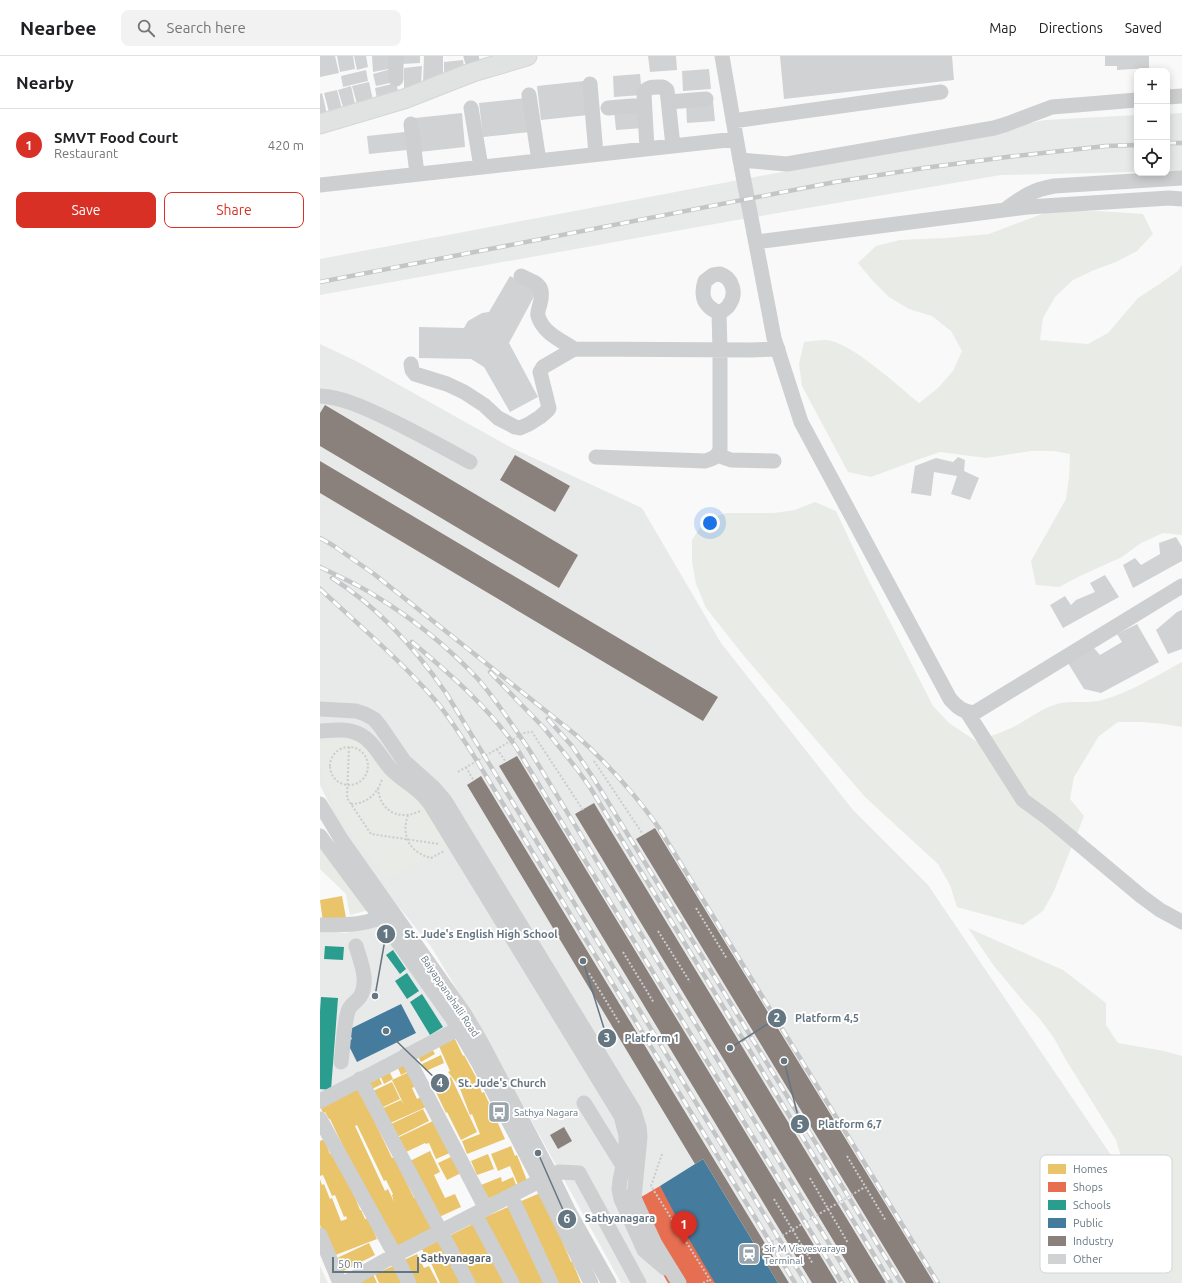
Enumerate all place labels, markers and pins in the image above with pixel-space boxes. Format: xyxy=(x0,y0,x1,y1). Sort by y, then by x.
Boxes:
callout: St. Jude's English High School xyxy=(376,922,565,945)
callout: Platform 4,5 xyxy=(767,1006,867,1029)
callout: Platform 1 xyxy=(597,1027,688,1050)
callout: St. Jude's Church xyxy=(430,1071,555,1094)
bus stop icon: Sathya Nagara xyxy=(486,1099,512,1125)
place label: Sathya Nagara xyxy=(514,1107,578,1118)
callout: Platform 6,7 xyxy=(790,1113,889,1136)
callout: Sathyanagara xyxy=(557,1207,664,1230)
pin: 1 xyxy=(671,1211,697,1244)
station icon: Sir M Visvesvaraya Terminal xyxy=(736,1241,762,1267)
place label: Sir M Visvesvaraya Terminal xyxy=(764,1243,846,1266)

